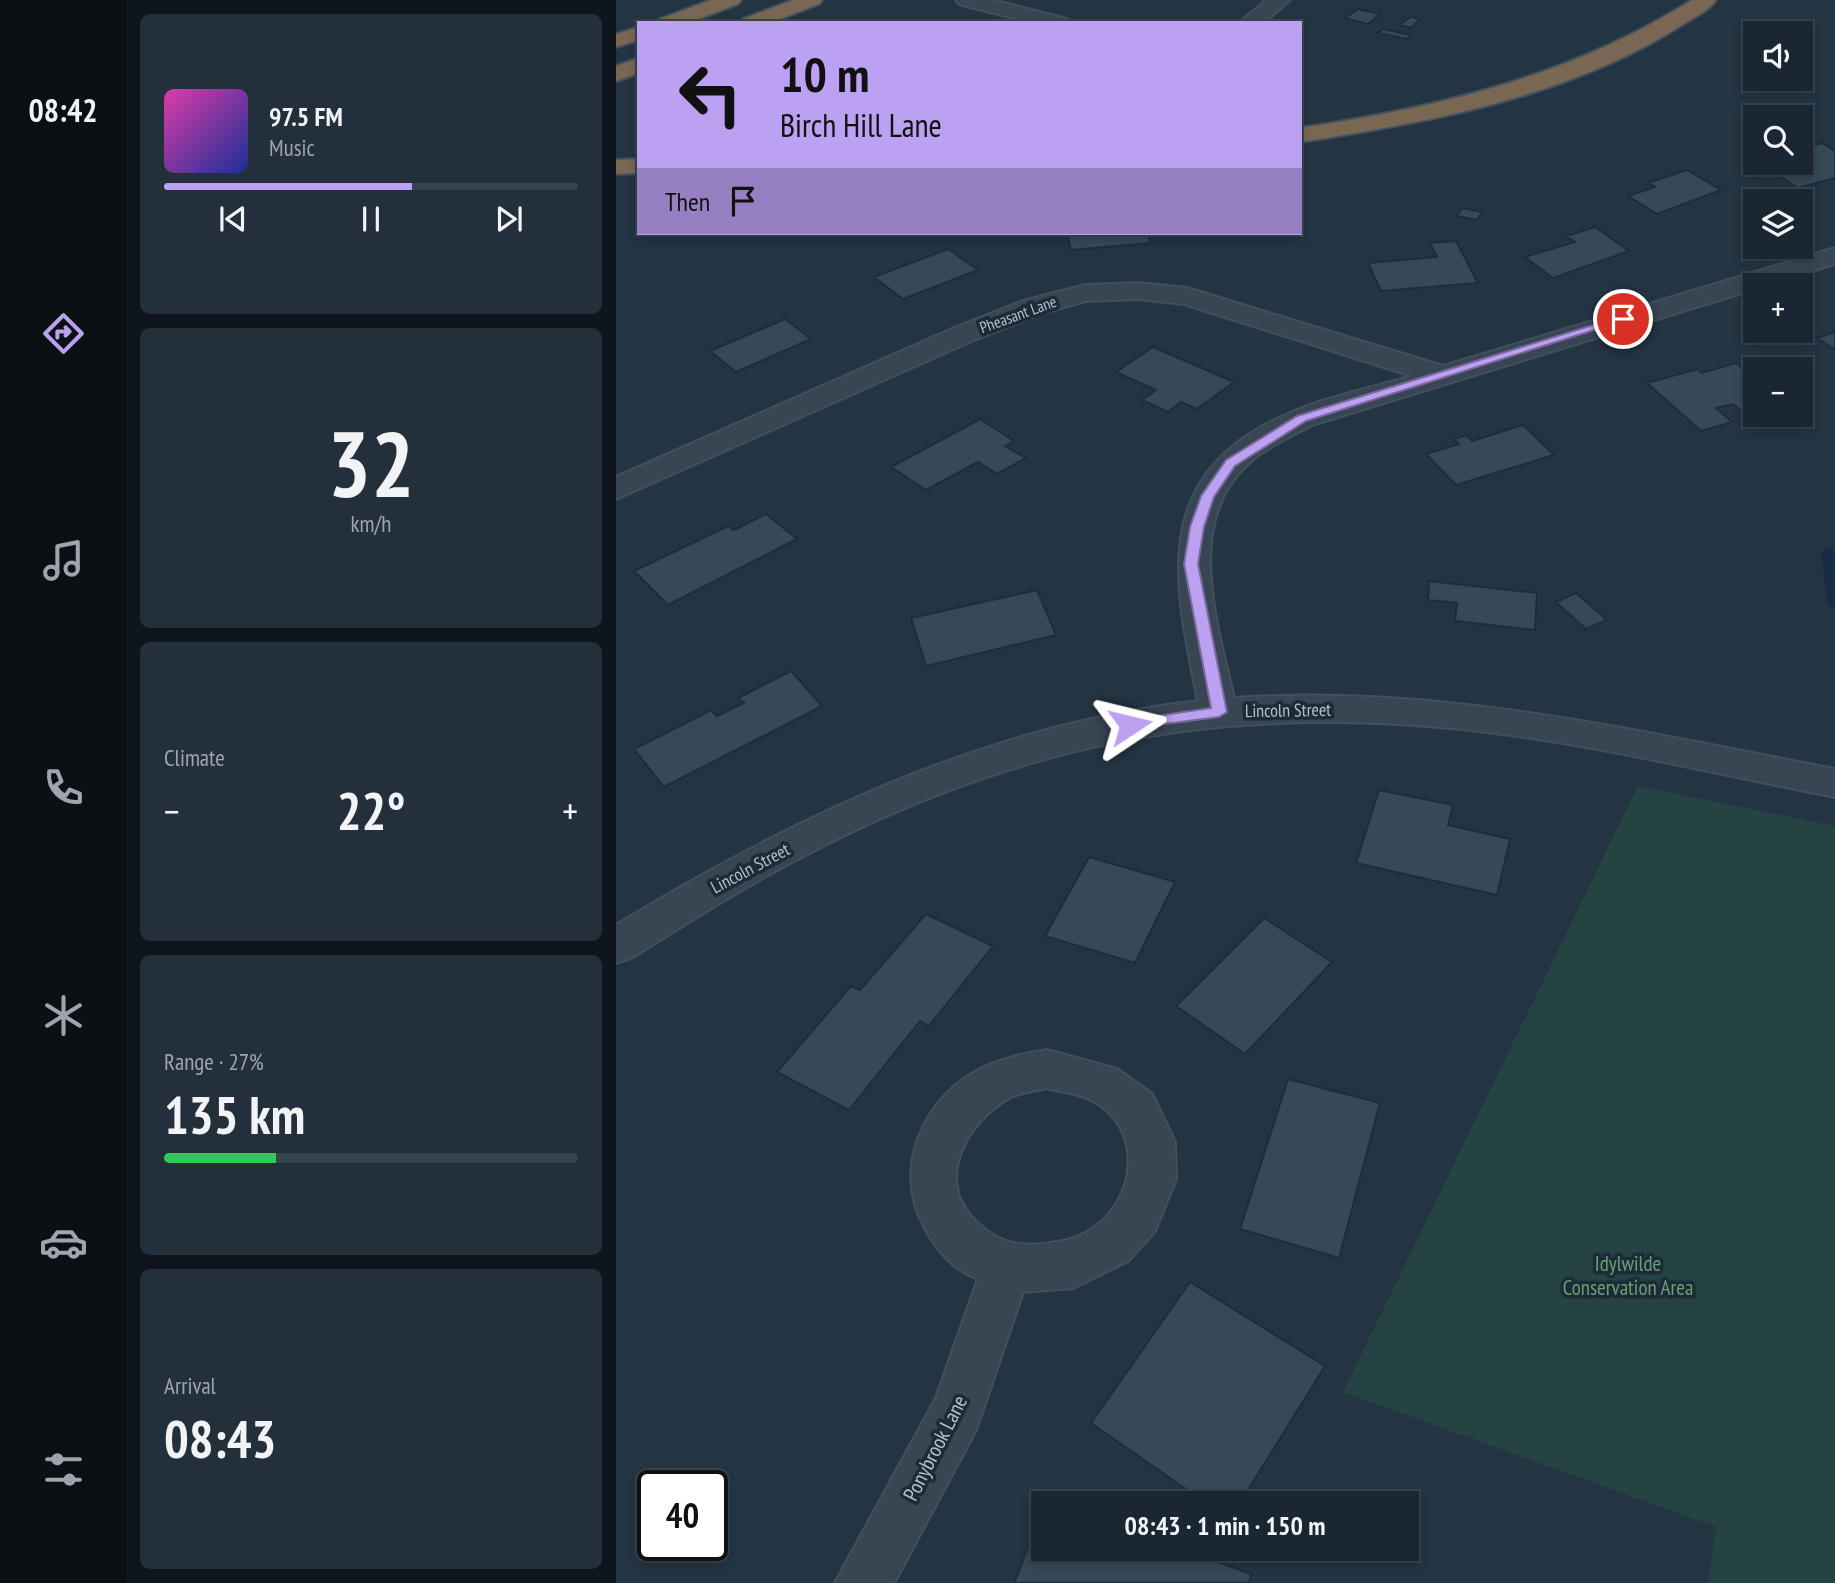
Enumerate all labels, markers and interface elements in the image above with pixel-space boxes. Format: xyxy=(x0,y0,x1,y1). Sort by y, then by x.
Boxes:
map controls xyxy=(1743,21,1813,427)
button: sound xyxy=(1743,21,1813,91)
text: 10 m xyxy=(780,42,869,106)
icon: left xyxy=(665,49,756,140)
text: 08:42 xyxy=(28,89,98,131)
text: 97.5 FM xyxy=(269,100,343,133)
text: Birch Hill Lane xyxy=(780,104,942,146)
button: search xyxy=(1743,105,1813,175)
text: Music xyxy=(269,133,315,162)
icon: arrive xyxy=(724,182,762,220)
text: Then xyxy=(665,185,710,218)
button: layers xyxy=(1743,189,1813,259)
icon: previous xyxy=(214,200,252,238)
icon: pause xyxy=(352,200,390,238)
icon: next xyxy=(490,200,528,238)
button: + xyxy=(1743,273,1813,343)
pin xyxy=(1593,289,1653,349)
street label: Pheasant Lane xyxy=(977,291,1059,337)
icon: arrive xyxy=(1604,300,1642,338)
icon: directions xyxy=(39,309,88,358)
button: − xyxy=(1743,357,1813,427)
text: 32 xyxy=(328,404,415,522)
text: km/h xyxy=(351,509,391,538)
icon: music xyxy=(39,536,88,585)
position arrow xyxy=(1093,688,1167,762)
street label: Lincoln Street xyxy=(1245,698,1331,722)
text: Climate xyxy=(164,743,225,772)
icon: phone xyxy=(39,763,88,812)
text: 22° xyxy=(337,777,405,844)
text: − xyxy=(164,786,180,835)
text: + xyxy=(562,786,578,835)
street label: Lincoln Street xyxy=(706,838,794,898)
icon: climate xyxy=(39,991,88,1040)
text: Range · 27% xyxy=(164,1047,264,1076)
text: 135 km xyxy=(164,1081,305,1148)
icon: car xyxy=(39,1218,88,1267)
park label: Idylwilde Conservation Area xyxy=(1563,1250,1693,1301)
text: Arrival xyxy=(164,1371,216,1400)
street label: Ponybrook Lane xyxy=(897,1391,973,1505)
text: 08:43 xyxy=(164,1405,276,1472)
icon: filters xyxy=(39,1445,88,1494)
speed limit sign: 40 xyxy=(637,1470,728,1561)
text: 08:43 · 1 min · 150 m xyxy=(1125,1509,1325,1542)

